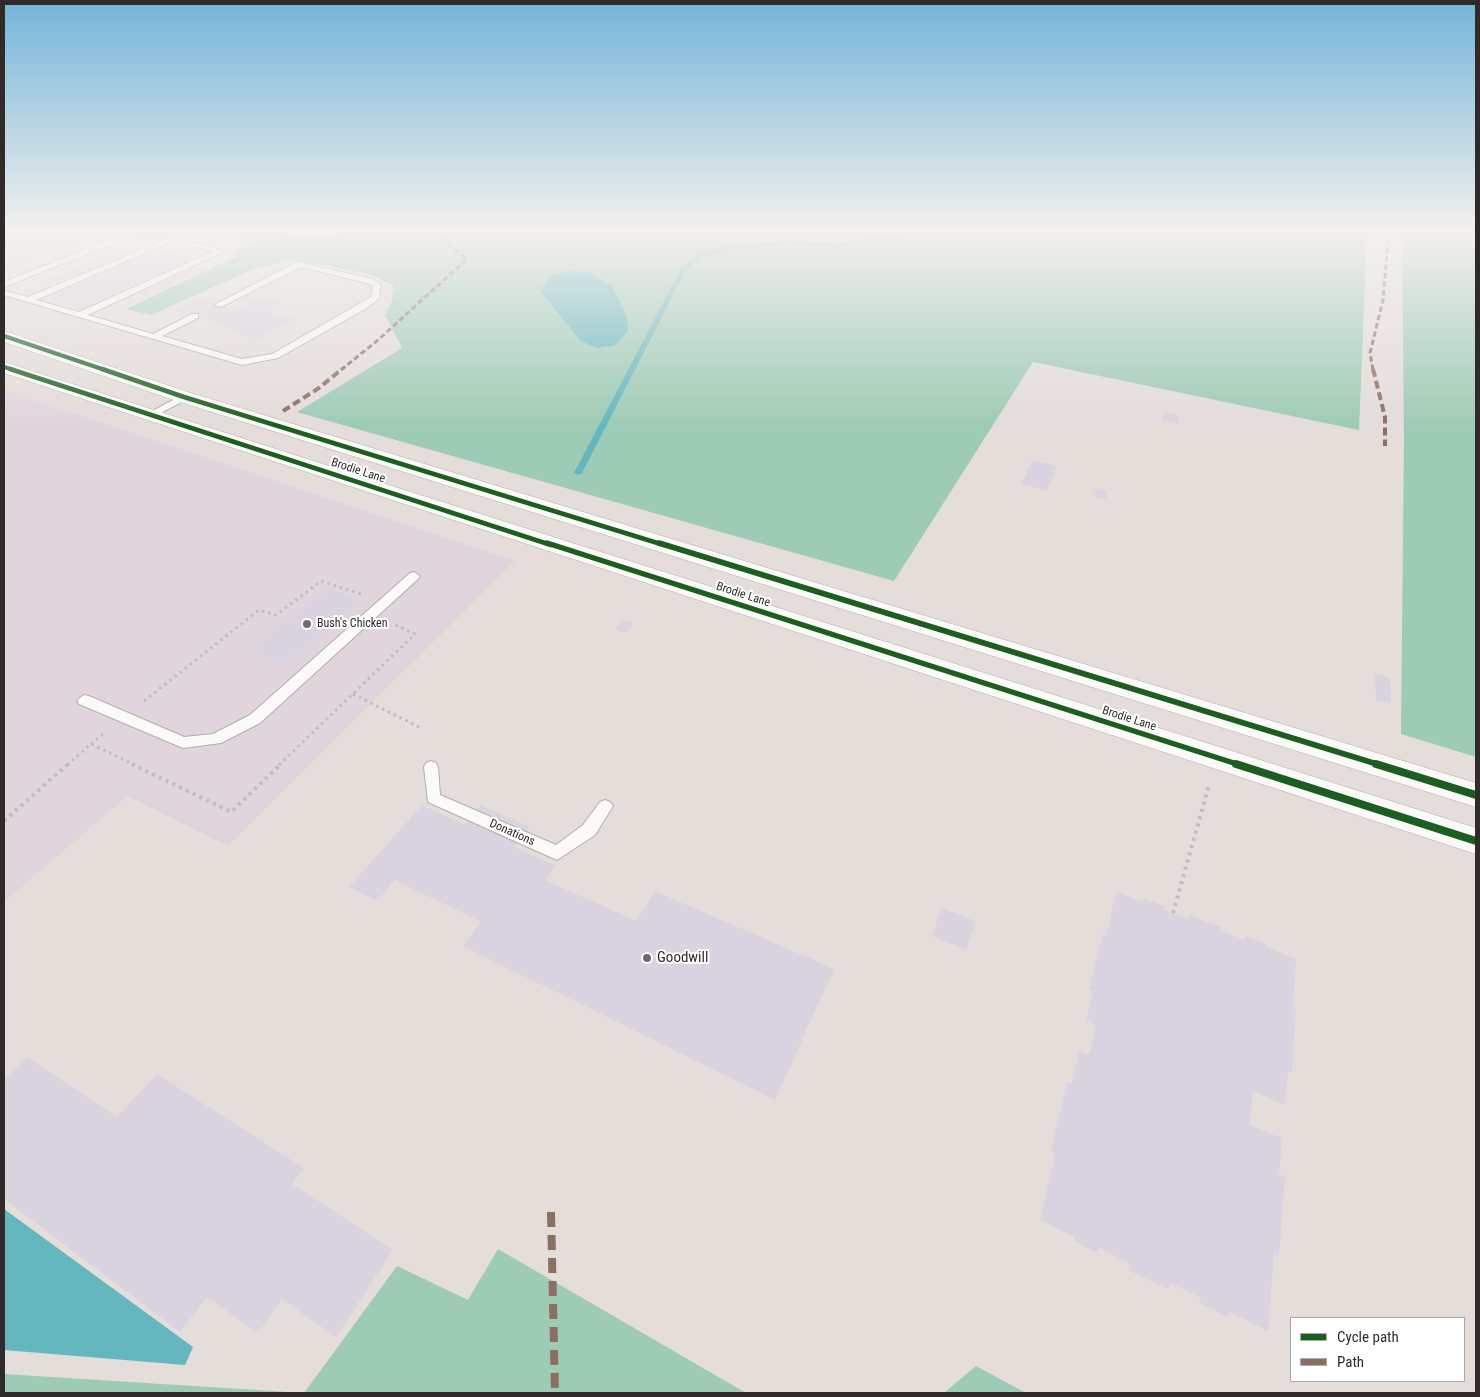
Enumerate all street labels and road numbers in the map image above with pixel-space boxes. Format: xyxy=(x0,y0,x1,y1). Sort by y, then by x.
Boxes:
street label: Brodie Lane xyxy=(329,455,387,487)
street label: Brodie Lane xyxy=(714,579,772,611)
street label: Brodie Lane xyxy=(1100,703,1158,735)
street label: Donations xyxy=(487,817,537,849)

